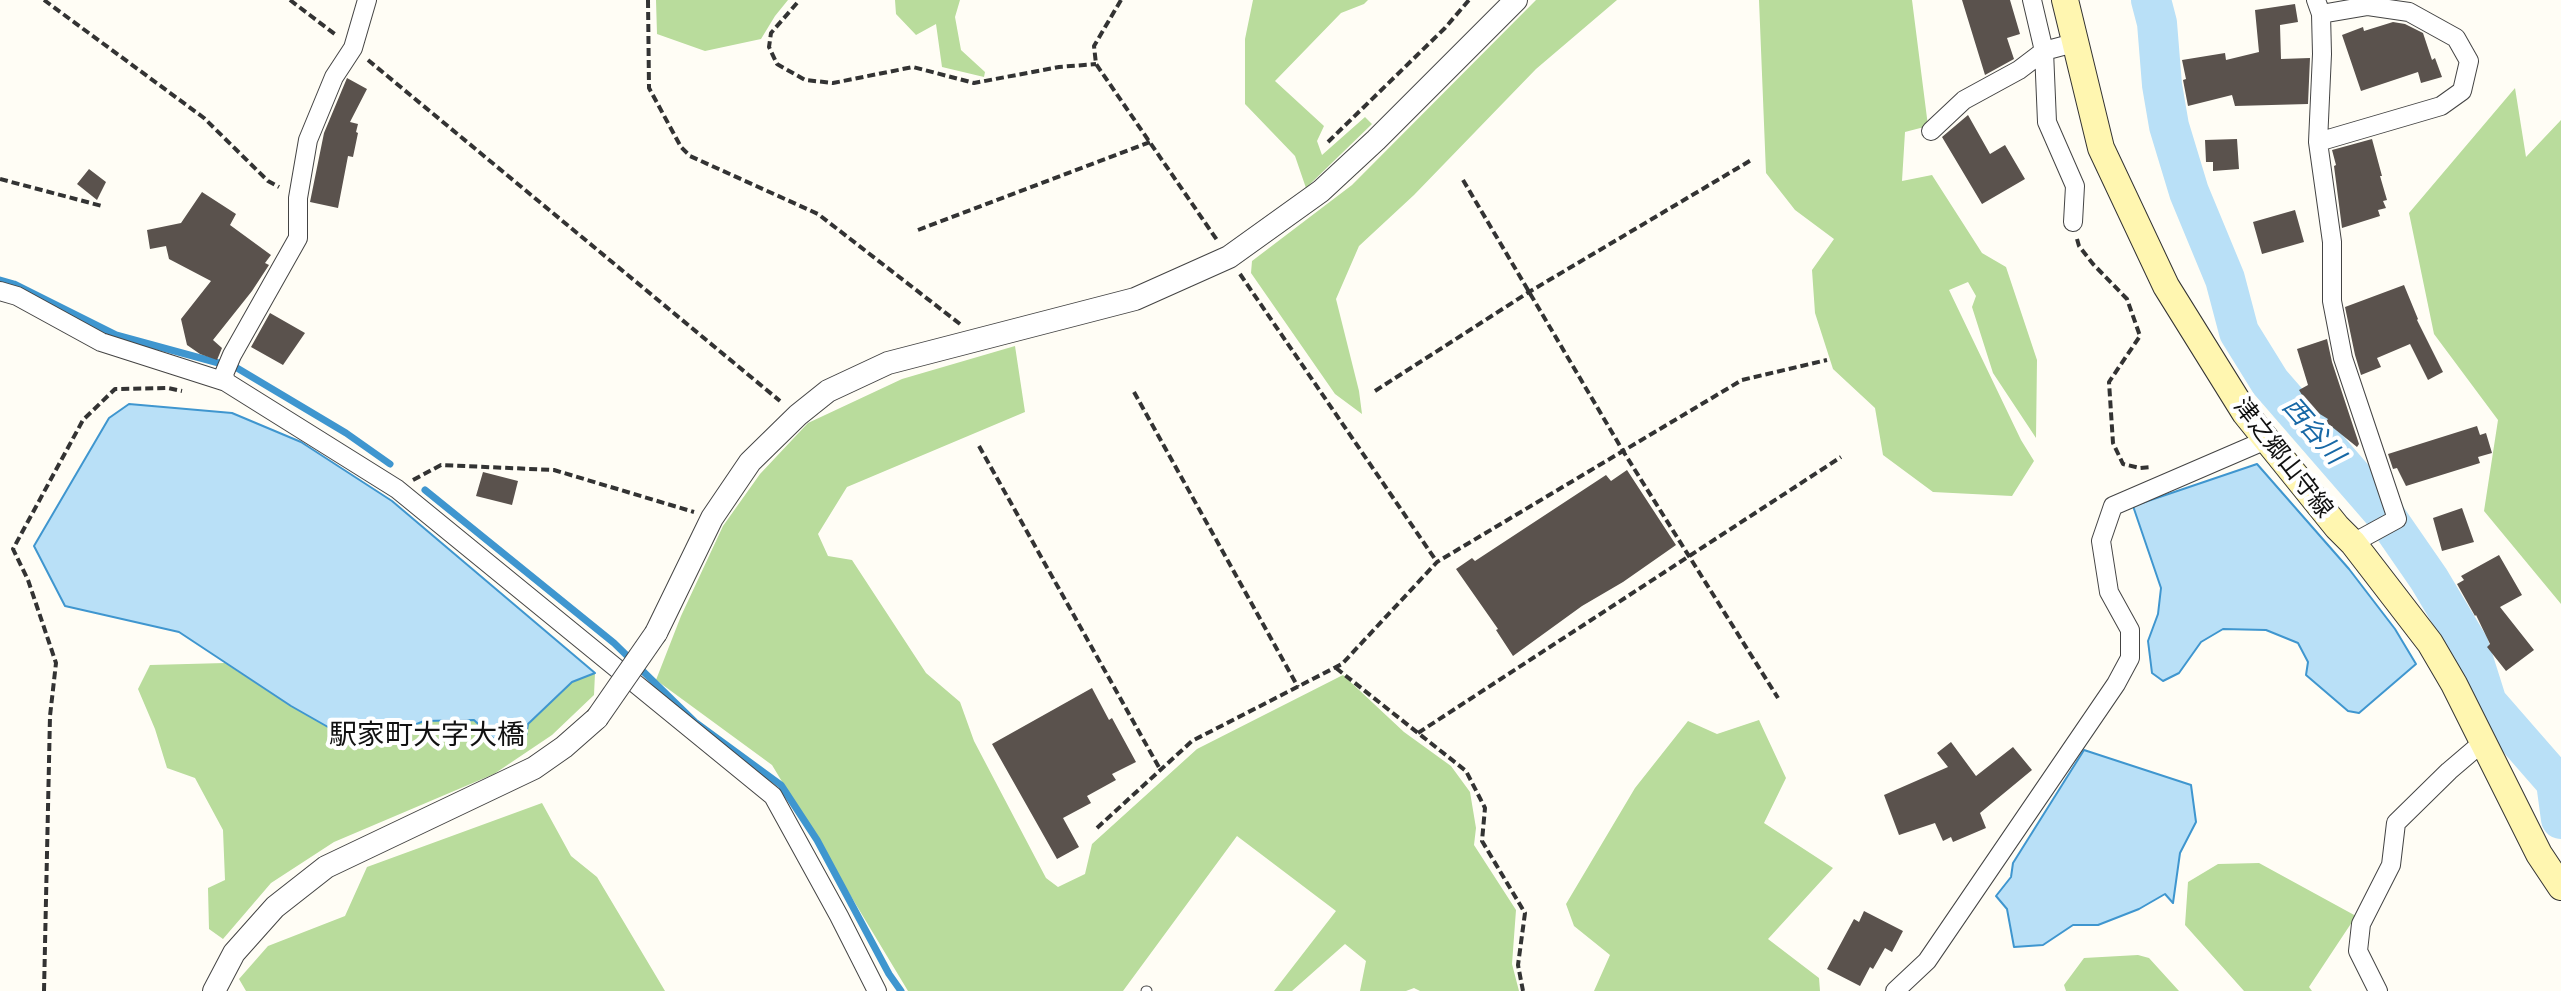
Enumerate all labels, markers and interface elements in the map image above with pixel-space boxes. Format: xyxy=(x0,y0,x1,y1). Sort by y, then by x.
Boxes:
water label: 西谷川 xyxy=(2276,391,2350,471)
street label: 津之郷山守線 xyxy=(2227,392,2339,524)
district label: 駅家町大字大橋 xyxy=(329,718,525,752)

